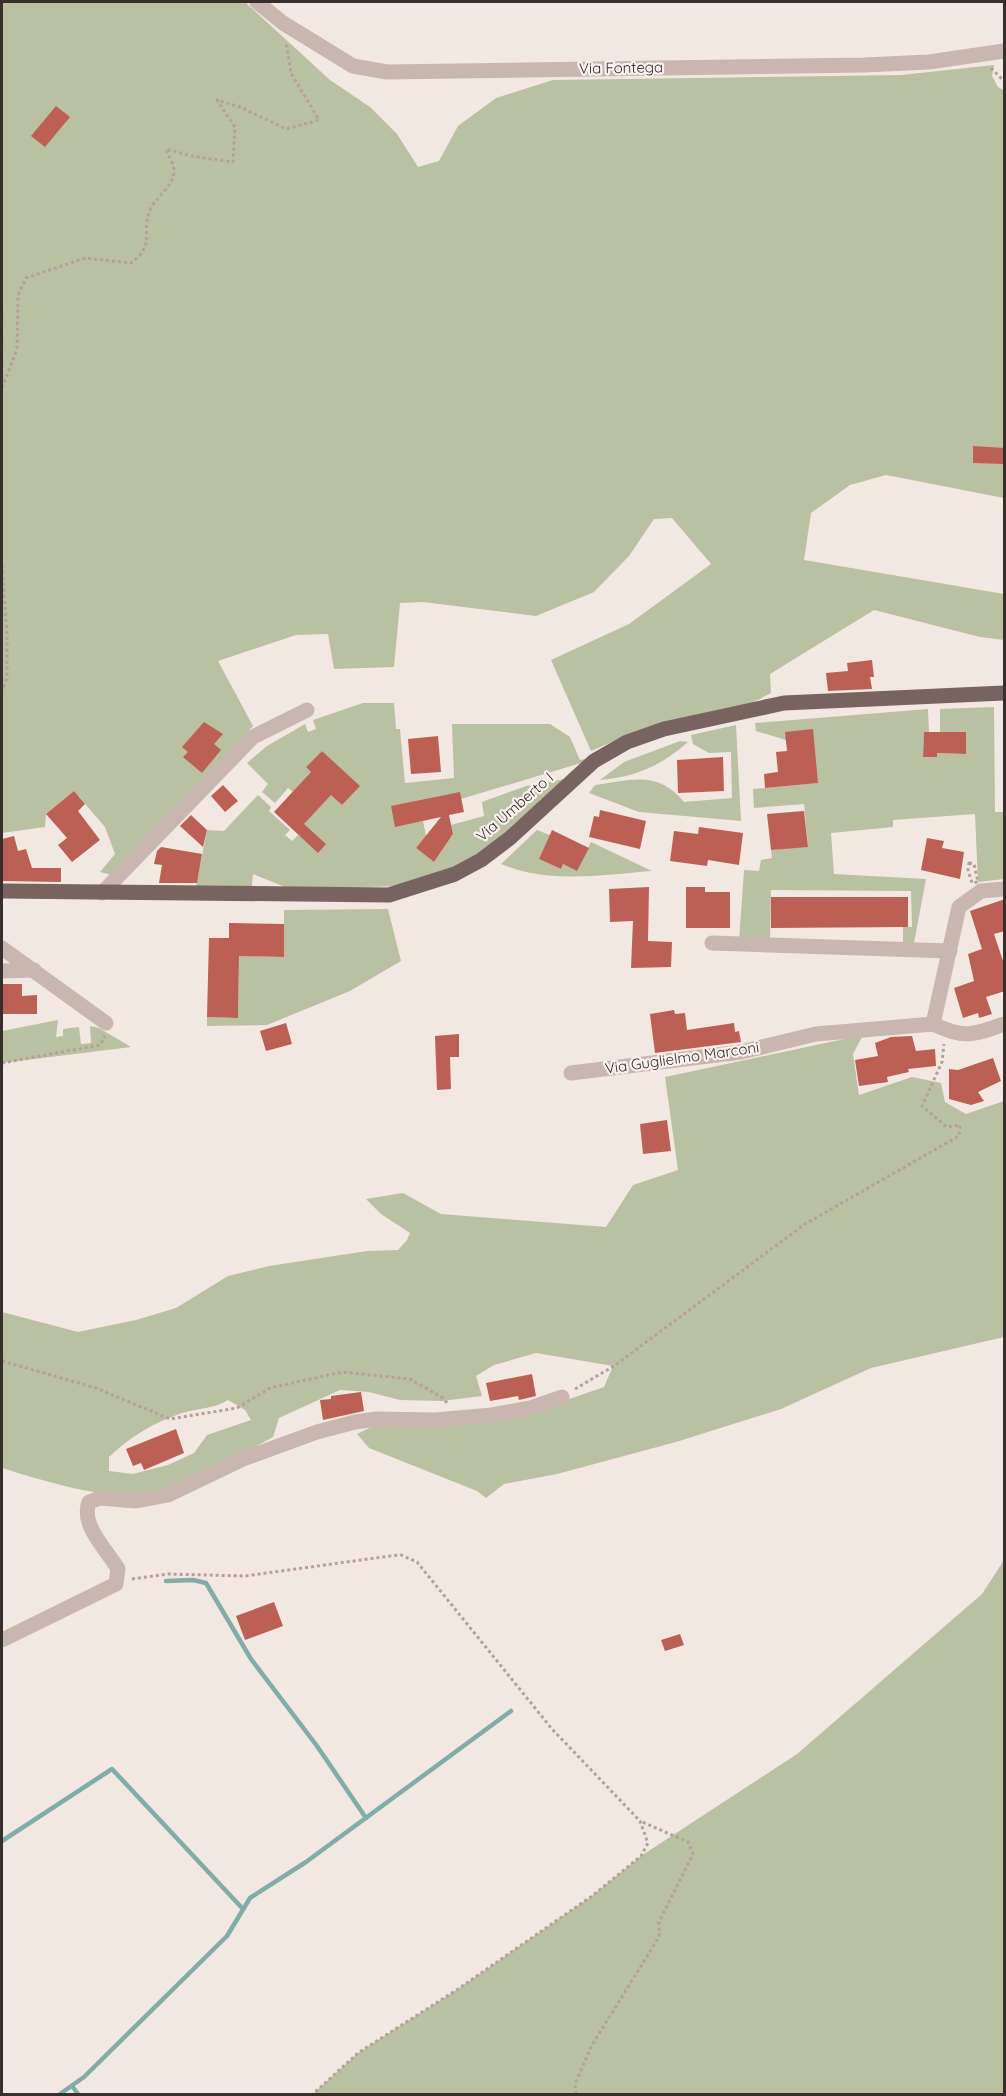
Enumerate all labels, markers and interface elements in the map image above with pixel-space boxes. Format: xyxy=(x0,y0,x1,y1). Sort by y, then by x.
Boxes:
street label: Via Fontega xyxy=(579,57,663,78)
street label: Via Umberto I xyxy=(472,768,557,845)
street label: Via Guglielmo Marconi xyxy=(604,1037,760,1078)

